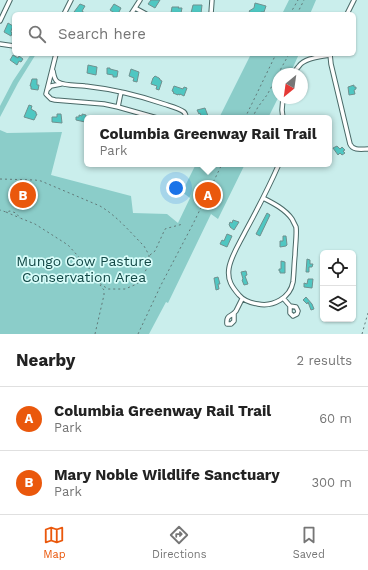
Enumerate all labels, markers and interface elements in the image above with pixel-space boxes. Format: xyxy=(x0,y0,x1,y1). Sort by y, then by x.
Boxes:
search box xyxy=(12,12,356,56)
icon: search xyxy=(26,23,48,45)
text: Search here xyxy=(58,25,146,43)
north arrow xyxy=(272,68,308,104)
popup xyxy=(84,115,332,167)
text: Columbia Greenway Rail Trail xyxy=(99,125,317,143)
text: Park xyxy=(99,143,127,158)
your location xyxy=(166,178,186,198)
pin: B xyxy=(10,180,36,210)
pin: A xyxy=(195,180,221,210)
map controls xyxy=(320,250,356,322)
button: locate xyxy=(320,250,356,286)
park label: Mungo Cow Pasture Conservation Area xyxy=(16,253,152,285)
button: layers xyxy=(320,286,356,322)
text: Nearby xyxy=(16,350,75,370)
text: 2 results xyxy=(297,353,352,368)
text: Columbia Greenway Rail Trail xyxy=(54,402,271,420)
text: A xyxy=(25,411,33,426)
text: 60 m xyxy=(319,411,352,426)
text: Park xyxy=(54,420,82,435)
text: Mary Noble Wildlife Sanctuary xyxy=(54,466,280,484)
text: B xyxy=(25,475,33,490)
text: 300 m xyxy=(311,475,352,490)
text: Park xyxy=(54,484,82,499)
tab: Map xyxy=(43,524,66,561)
tab: Directions xyxy=(152,524,206,561)
tab: Saved xyxy=(293,524,325,561)

